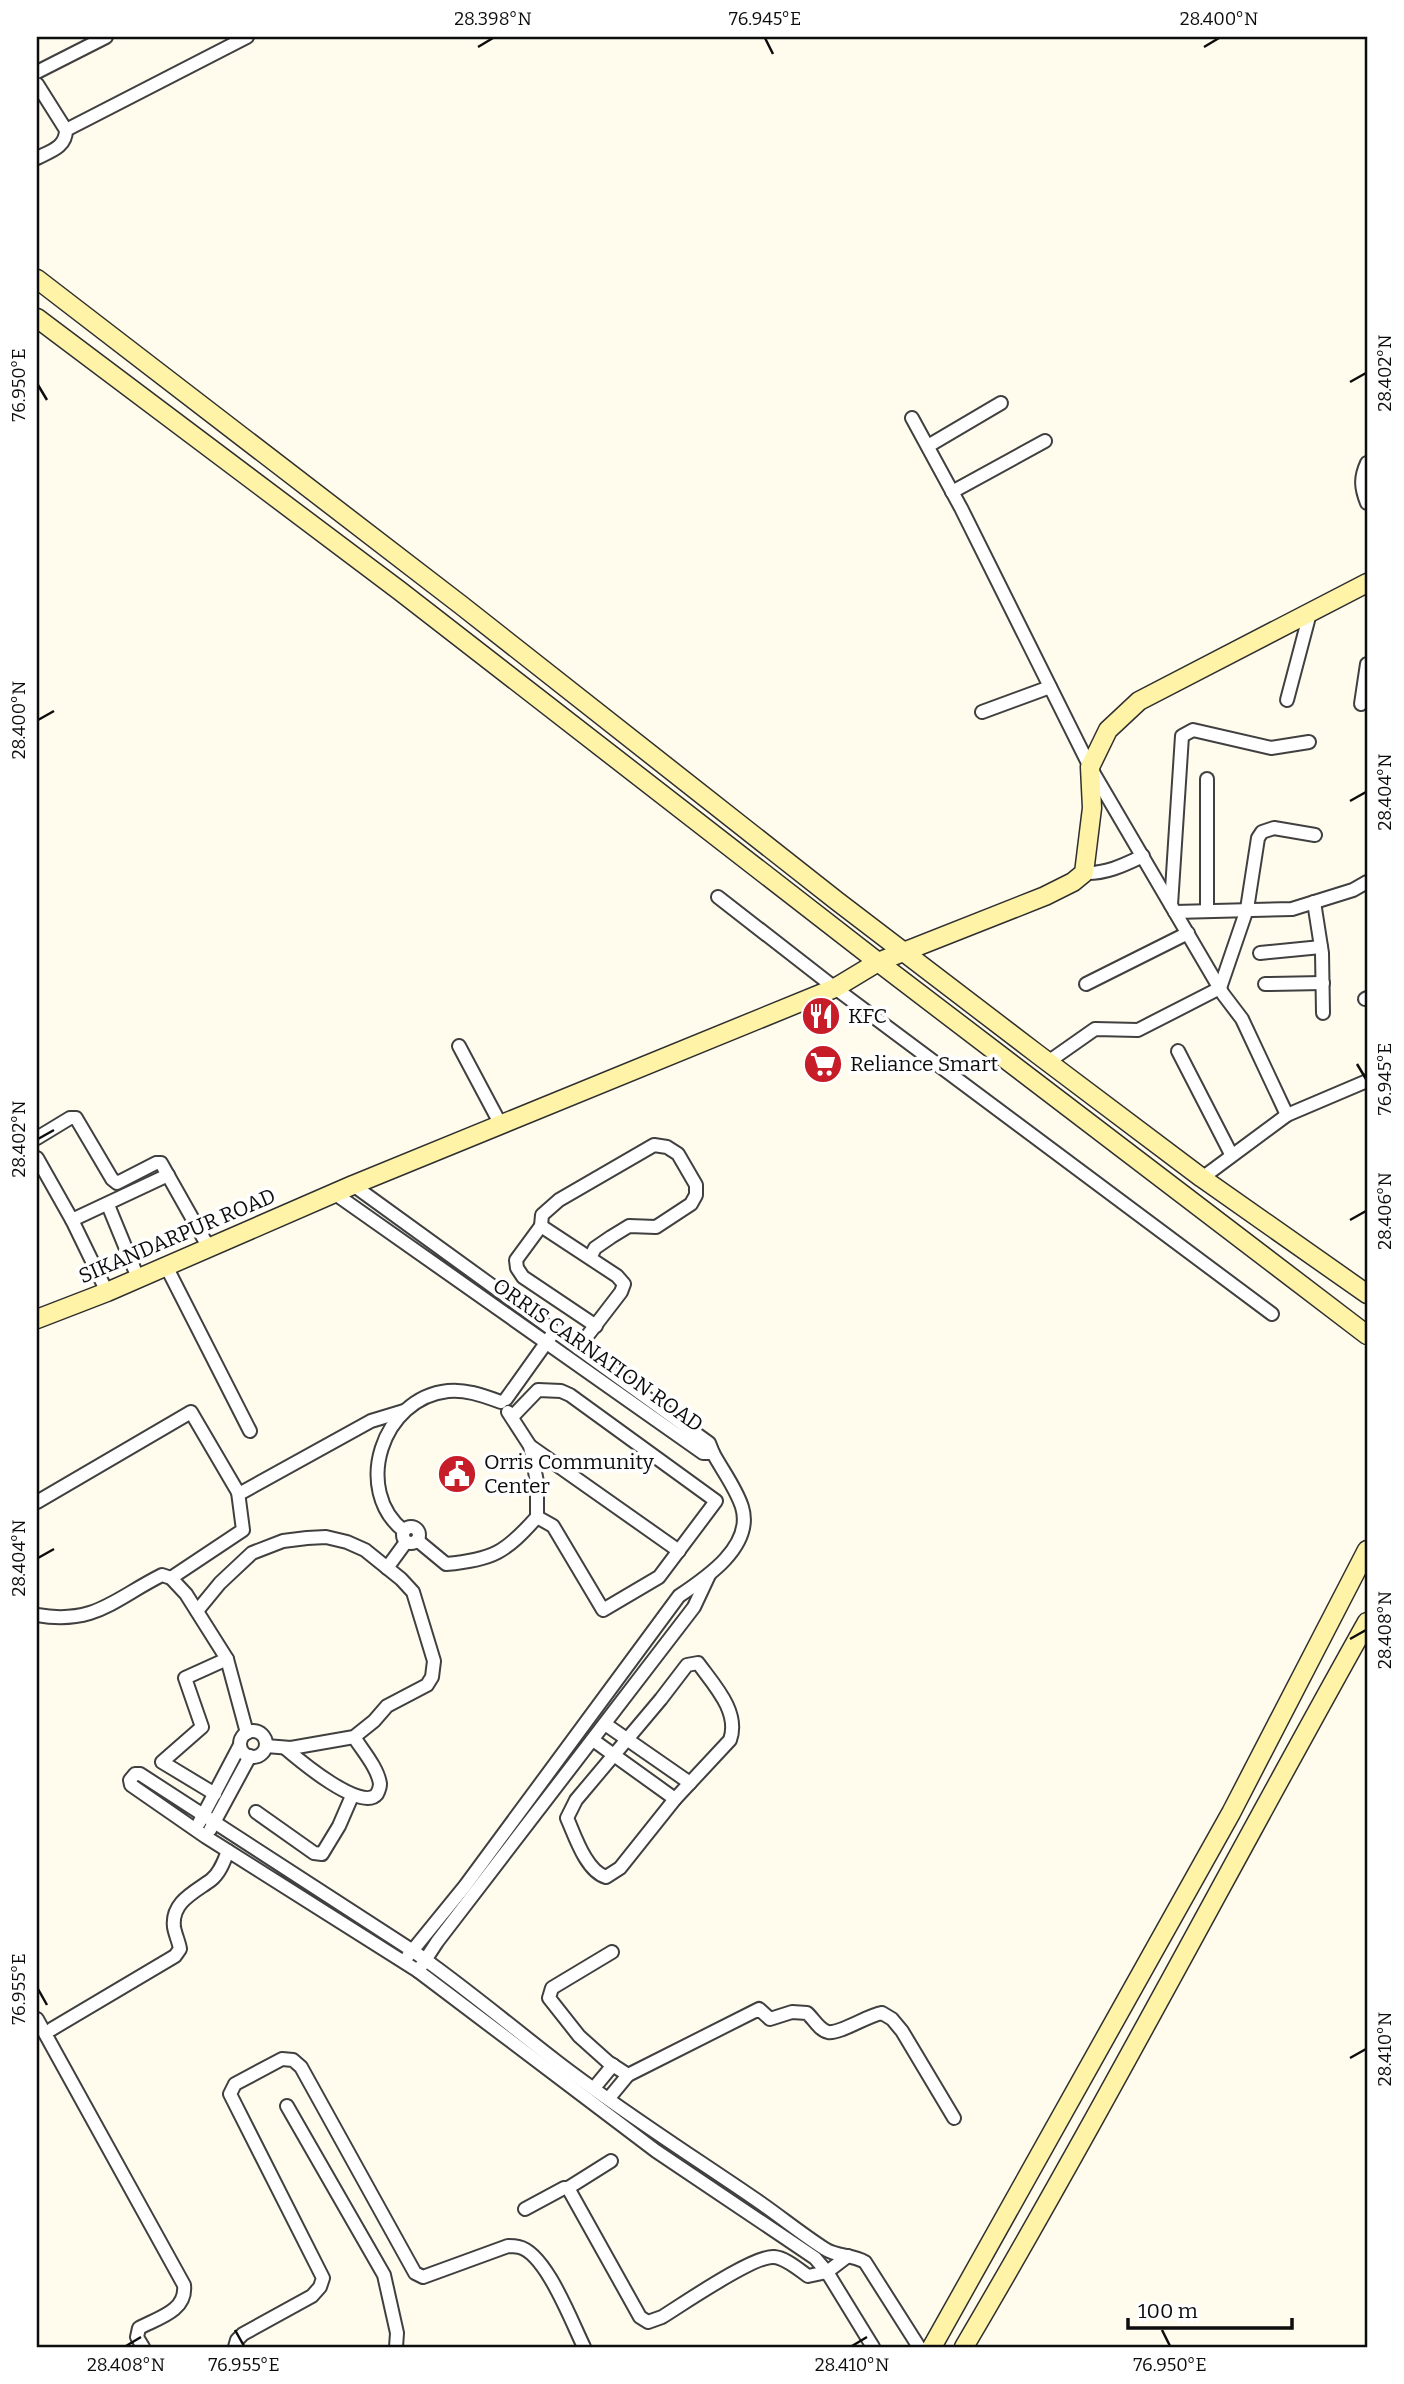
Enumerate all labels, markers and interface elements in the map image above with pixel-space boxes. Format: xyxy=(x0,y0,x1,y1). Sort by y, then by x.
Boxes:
text: 28.398°N xyxy=(454,8,532,30)
text: 76.945°E xyxy=(729,8,801,30)
text: 28.400°N xyxy=(1180,8,1258,30)
text: 28.402°N xyxy=(1374,334,1396,412)
text: 76.950°E xyxy=(8,348,30,422)
text: 28.400°N xyxy=(8,681,30,759)
text: 28.404°N xyxy=(1374,753,1396,831)
restaurant icon: KFC xyxy=(800,995,842,1037)
place label: KFC xyxy=(848,1003,887,1029)
supermarket icon: Reliance Smart xyxy=(802,1043,844,1085)
text: 76.945°E xyxy=(1374,1043,1396,1115)
place label: Reliance Smart xyxy=(850,1051,998,1077)
text: 28.402°N xyxy=(8,1100,30,1178)
text: 28.406°N xyxy=(1374,1172,1396,1250)
street label: SIKANDARPUR ROAD xyxy=(75,1183,279,1289)
street label: ORRIS CARNATION ROAD xyxy=(488,1272,708,1438)
place label: Orris Community Center xyxy=(484,1449,655,1499)
public building icon: Orris Community Center xyxy=(436,1453,478,1495)
text: 28.404°N xyxy=(8,1519,30,1597)
text: 28.408°N xyxy=(1374,1591,1396,1669)
text: 76.955°E xyxy=(8,1953,30,2025)
text: 28.410°N xyxy=(1374,2012,1396,2086)
scale bar xyxy=(1128,2286,1292,2330)
text: 100 m xyxy=(1138,2298,1198,2324)
text: 28.408°N xyxy=(87,2354,165,2376)
text: 76.955°E xyxy=(208,2354,280,2376)
text: 28.410°N xyxy=(815,2354,889,2376)
text: 76.950°E xyxy=(1133,2354,1207,2376)

